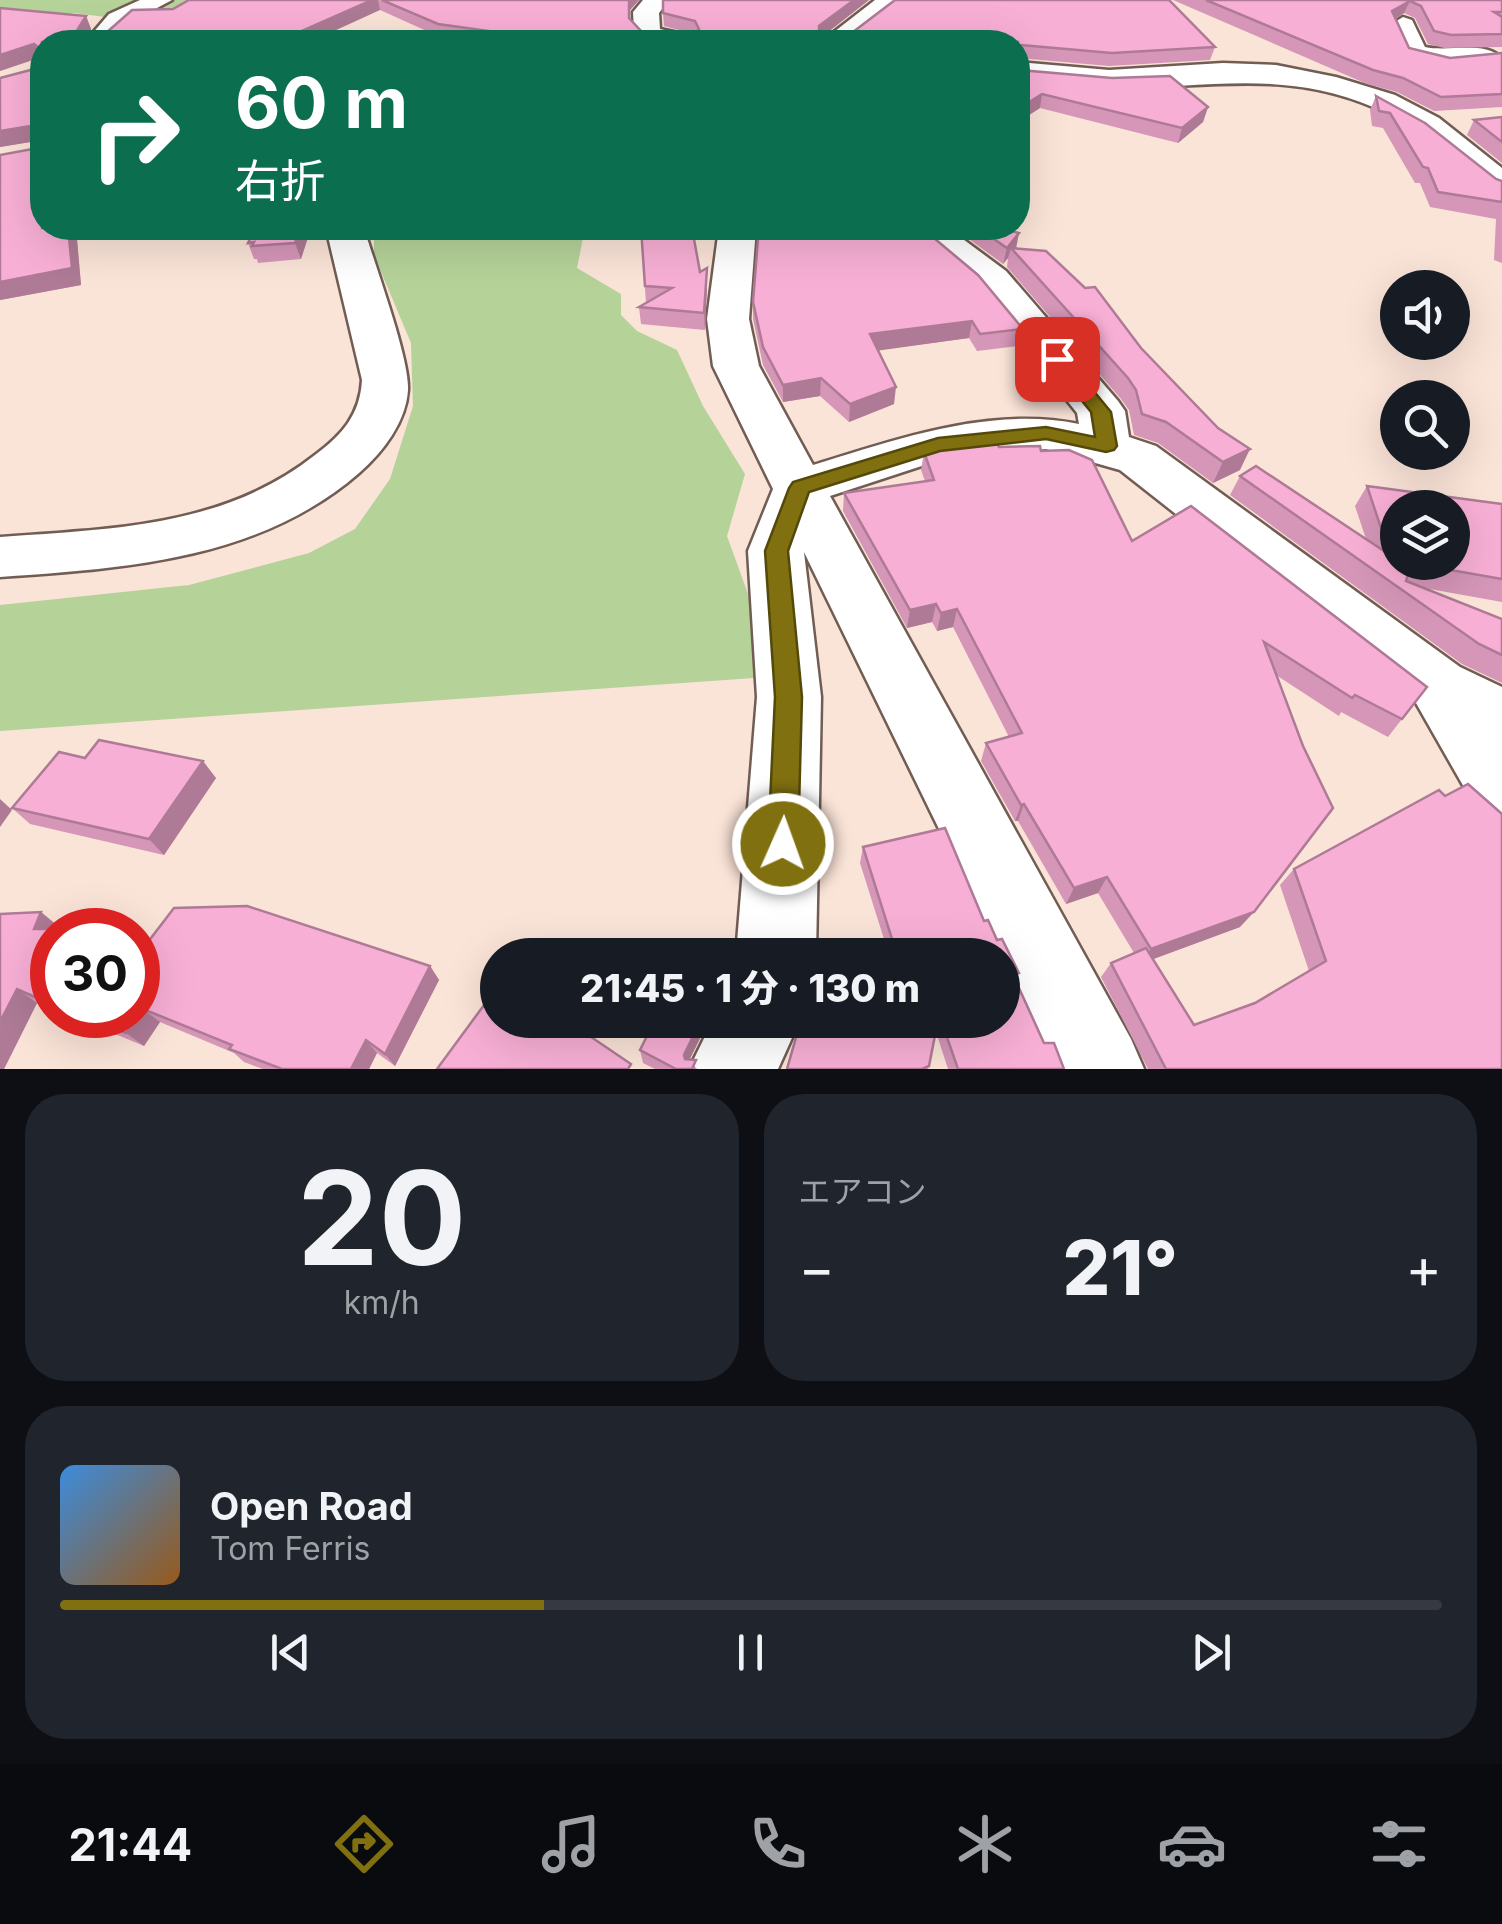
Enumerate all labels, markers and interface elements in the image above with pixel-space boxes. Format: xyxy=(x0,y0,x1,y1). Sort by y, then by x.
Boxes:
text: 60 m xyxy=(235,60,408,145)
icon: right xyxy=(70,70,200,200)
text: 右折 xyxy=(235,153,325,208)
map controls xyxy=(1380,270,1470,580)
button: sound xyxy=(1380,270,1470,360)
pin xyxy=(1015,317,1100,402)
icon: arrive xyxy=(1030,332,1085,387)
button: search xyxy=(1380,380,1470,470)
button: layers xyxy=(1380,490,1470,580)
position arrow xyxy=(731,792,835,896)
speed limit sign: 30 xyxy=(30,908,160,1038)
text: 21:45 · 1 分 · 130 m xyxy=(580,965,920,1011)
text: 20 xyxy=(297,1139,467,1296)
text: エアコン xyxy=(799,1172,927,1211)
text: 21° xyxy=(1062,1222,1178,1313)
text: − xyxy=(799,1235,835,1301)
text: + xyxy=(1406,1235,1442,1301)
text: km/h xyxy=(344,1283,420,1322)
text: Open Road xyxy=(210,1483,413,1529)
text: Tom Ferris xyxy=(210,1529,370,1568)
icon: previous xyxy=(263,1625,318,1680)
icon: pause xyxy=(723,1625,778,1680)
icon: next xyxy=(1184,1625,1239,1680)
icon: directions xyxy=(329,1809,399,1879)
icon: music xyxy=(536,1809,606,1879)
icon: phone xyxy=(743,1809,813,1879)
icon: climate xyxy=(950,1809,1020,1879)
icon: car xyxy=(1157,1809,1227,1879)
icon: filters xyxy=(1364,1809,1434,1879)
text: 21:44 xyxy=(68,1817,192,1872)

